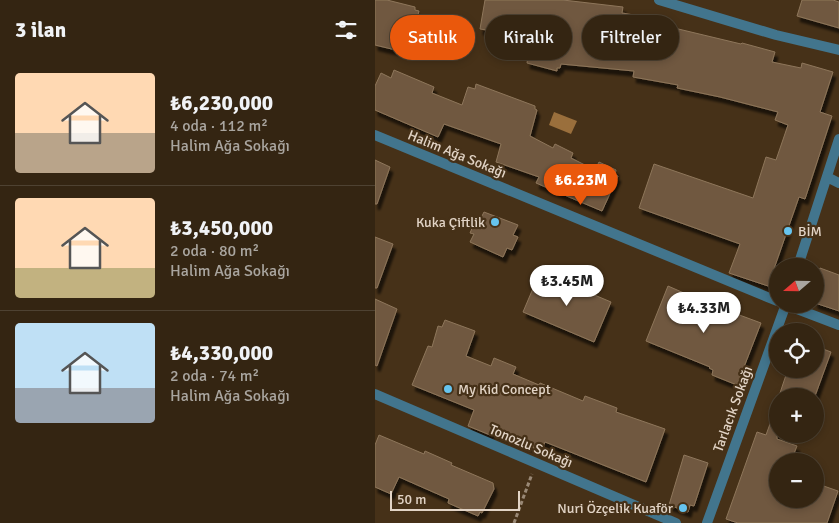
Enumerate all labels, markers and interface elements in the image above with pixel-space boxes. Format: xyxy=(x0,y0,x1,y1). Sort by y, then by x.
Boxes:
chip: Satılık xyxy=(390,15,475,60)
chip: Kiralık xyxy=(485,15,572,60)
chip: Filtreler xyxy=(582,15,679,60)
icon: filters xyxy=(332,16,360,44)
text: 3 ilan xyxy=(15,17,66,43)
text: ₺6,230,000 xyxy=(170,90,273,116)
icon: home xyxy=(55,93,115,153)
text: 4 oda · 112 m² xyxy=(170,116,268,136)
street label: Halim Ağa Sokağı xyxy=(405,126,509,182)
text: Halim Ağa Sokağı xyxy=(170,136,290,156)
pin: ₺6.23M xyxy=(540,164,622,206)
text: ₺6.23M xyxy=(555,170,607,190)
place label: Kuka Çiftlik xyxy=(416,214,485,231)
text: ₺3,450,000 xyxy=(170,215,273,241)
marker: Kuka Çiftlik xyxy=(489,216,501,228)
icon: home xyxy=(55,218,115,278)
place label: BİM xyxy=(798,223,822,240)
marker: BİM xyxy=(782,225,794,237)
text: 2 oda · 80 m² xyxy=(170,241,259,261)
north arrow xyxy=(769,258,824,312)
map controls xyxy=(769,258,824,508)
text: Halim Ağa Sokağı xyxy=(170,261,290,281)
pin: ₺3.45M xyxy=(526,264,608,307)
text: ₺3.45M xyxy=(541,271,593,291)
pin: ₺4.33M xyxy=(663,292,745,334)
text: ₺4.33M xyxy=(678,298,730,318)
button: locate xyxy=(769,323,824,378)
text: ₺4,330,000 xyxy=(170,340,273,366)
icon: home xyxy=(55,343,115,403)
street label: Tarlacık Sokağı xyxy=(710,364,756,454)
text: 2 oda · 74 m² xyxy=(170,366,259,386)
place label: My Kid Concept xyxy=(458,381,551,398)
marker: My Kid Concept xyxy=(442,383,454,395)
text: Halim Ağa Sokağı xyxy=(170,386,290,406)
button: + xyxy=(769,388,824,443)
street label: Tonozlu Sokağı xyxy=(487,421,575,471)
button: − xyxy=(769,453,824,508)
scale bar xyxy=(390,488,520,511)
text: 50 m xyxy=(397,491,426,508)
place label: Nuri Özçelik Kuaför xyxy=(557,500,674,517)
marker: Nuri Özçelik Kuaför xyxy=(677,502,689,514)

